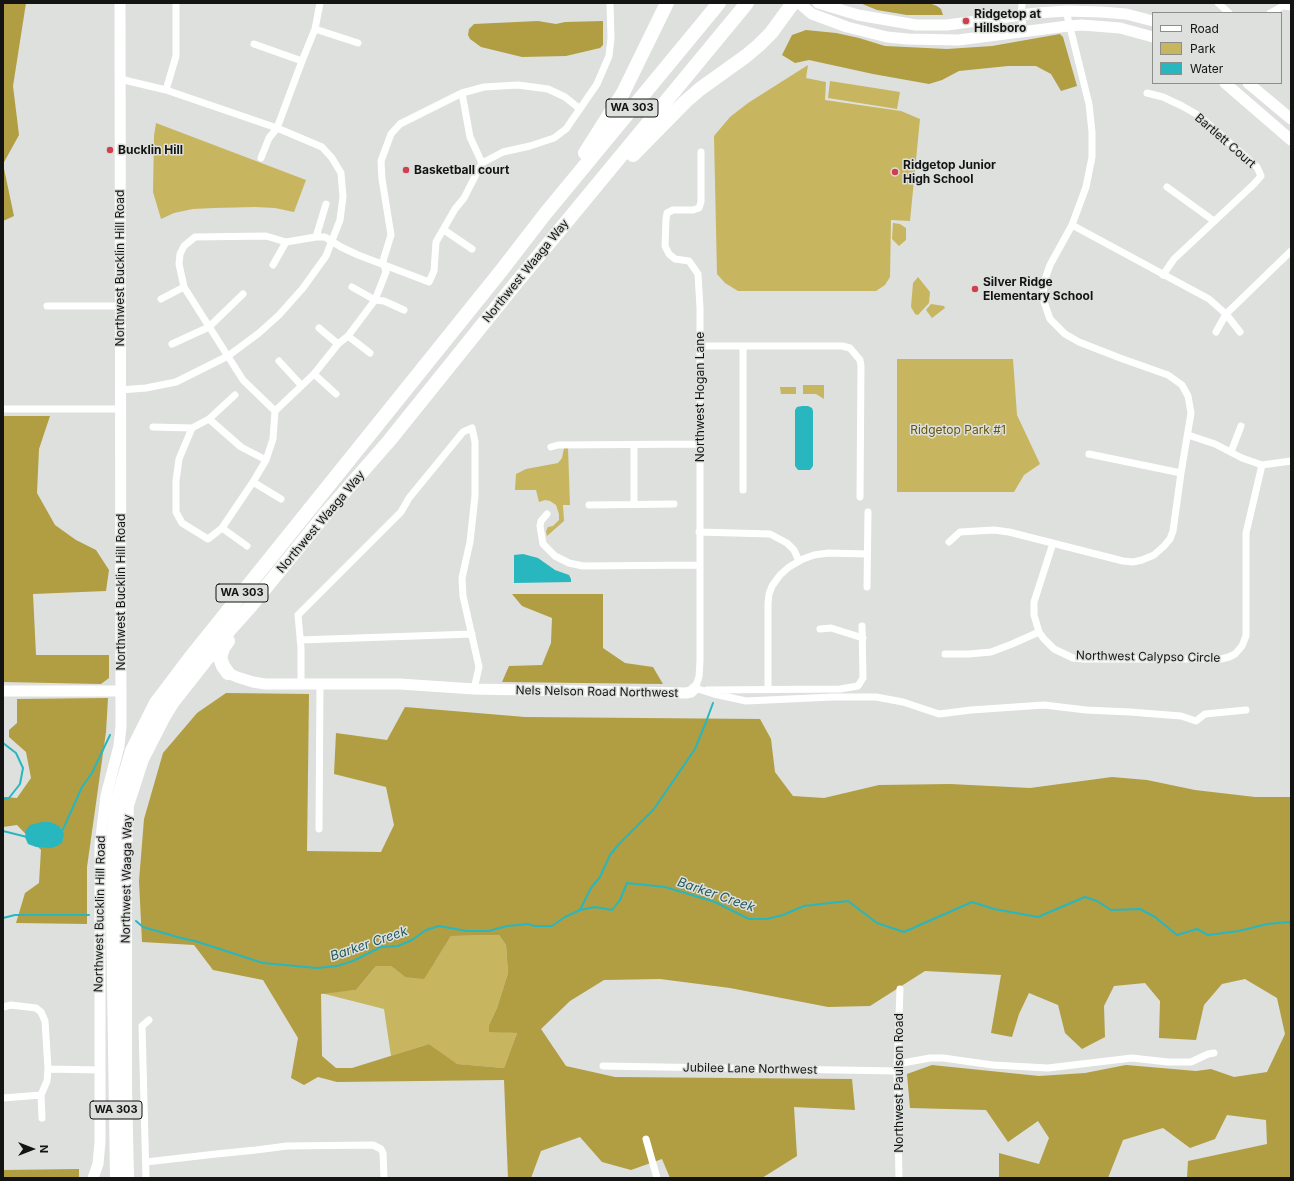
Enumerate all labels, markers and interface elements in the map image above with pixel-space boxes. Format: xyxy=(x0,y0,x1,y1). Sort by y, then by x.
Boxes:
place label: Ridgetop at Hillsboro xyxy=(974,7,1041,35)
legend xyxy=(1152,12,1282,84)
marker: Ridgetop at Hillsboro xyxy=(961,16,971,26)
text: Road xyxy=(1190,21,1219,36)
text: Park xyxy=(1190,41,1216,56)
text: Water xyxy=(1190,61,1223,76)
road number: WA 303 xyxy=(606,99,658,117)
street label: Bartlett Court xyxy=(1192,111,1258,171)
place label: Bucklin Hill xyxy=(118,143,183,157)
marker: Bucklin Hill xyxy=(105,145,115,155)
place label: Ridgetop Junior High School xyxy=(903,158,996,186)
place label: Basketball court xyxy=(414,163,509,177)
marker: Basketball court xyxy=(401,165,411,175)
marker: Ridgetop Junior High School xyxy=(890,167,900,177)
street label: Northwest Bucklin Hill Road xyxy=(113,190,127,346)
street label: Northwest Waaga Way xyxy=(480,216,572,326)
place label: Silver Ridge Elementary School xyxy=(983,275,1093,303)
marker: Silver Ridge Elementary School xyxy=(970,284,980,294)
street label: Northwest Hogan Lane xyxy=(693,332,707,462)
park label: Ridgetop Park #1 xyxy=(910,423,1006,437)
street label: Northwest Waaga Way xyxy=(274,468,368,576)
street label: Northwest Bucklin Hill Road xyxy=(114,514,128,670)
road number: WA 303 xyxy=(216,584,268,602)
street label: Northwest Calypso Circle xyxy=(1076,649,1220,665)
street label: Nels Nelson Road Northwest xyxy=(516,683,678,701)
street label: Northwest Waaga Way xyxy=(119,814,135,944)
street label: Northwest Bucklin Hill Road xyxy=(91,835,109,993)
water label: Barker Creek xyxy=(675,874,757,916)
water label: Barker Creek xyxy=(328,923,410,965)
street label: Northwest Paulson Road xyxy=(892,1013,906,1153)
street label: Jubilee Lane Northwest xyxy=(683,1061,817,1077)
road number: WA 303 xyxy=(90,1101,142,1119)
north arrow xyxy=(12,1129,52,1169)
text: N xyxy=(37,1145,51,1153)

